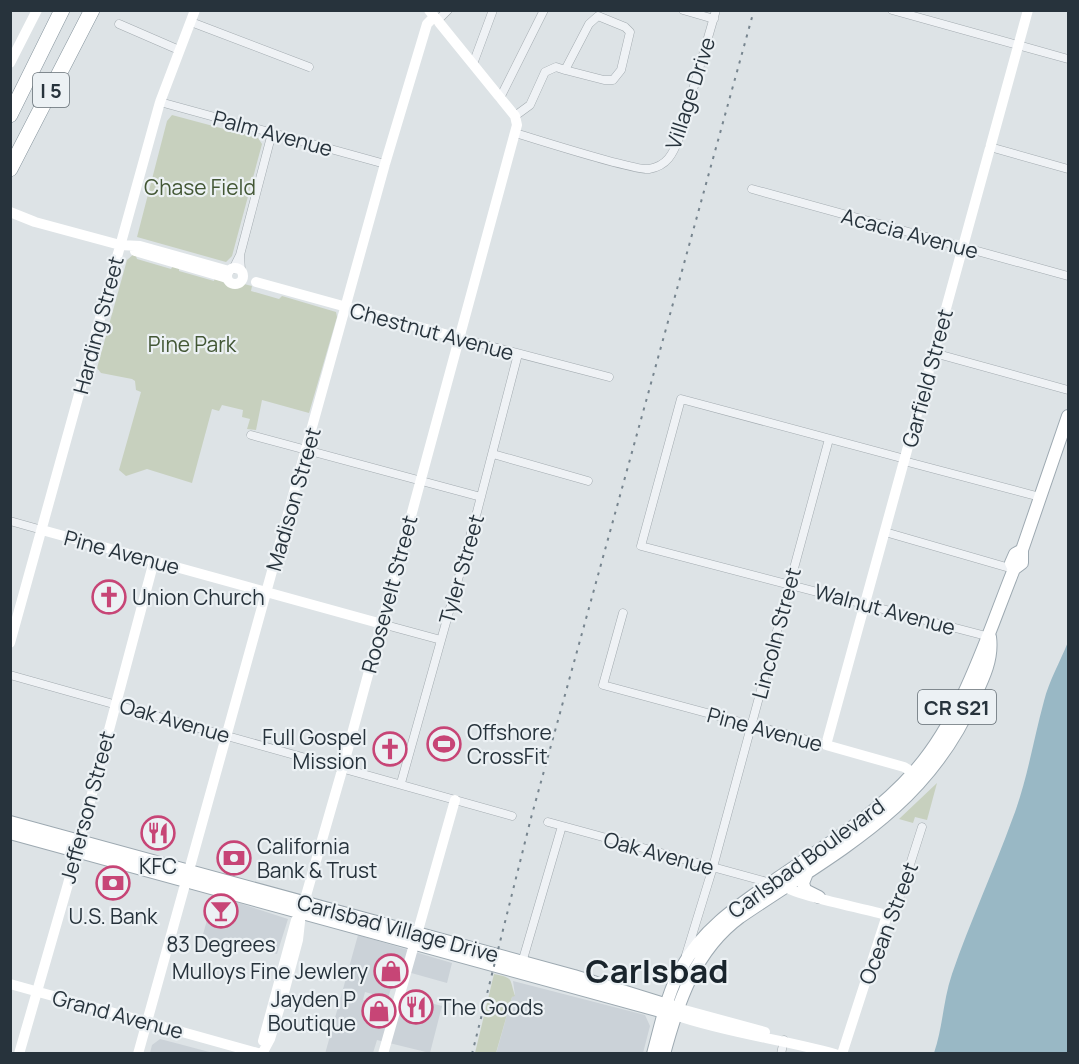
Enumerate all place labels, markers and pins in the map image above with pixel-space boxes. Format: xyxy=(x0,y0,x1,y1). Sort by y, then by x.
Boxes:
church icon: Union Church xyxy=(91,579,127,615)
place label: Union Church xyxy=(132,583,265,611)
place label: Offshore CrossFit xyxy=(467,718,552,770)
place label: Full Gospel Mission xyxy=(262,723,367,775)
sports icon: Offshore CrossFit xyxy=(426,726,462,762)
church icon: Full Gospel Mission xyxy=(372,731,408,767)
restaurant icon: KFC xyxy=(140,815,176,851)
place label: California Bank & Trust xyxy=(257,832,377,884)
bank icon: California Bank & Trust xyxy=(216,840,252,876)
place label: KFC xyxy=(139,852,177,880)
bank icon: U.S. Bank xyxy=(95,865,131,901)
bar icon: 83 Degrees xyxy=(203,893,239,929)
place label: U.S. Bank xyxy=(68,902,158,930)
place label: 83 Degrees xyxy=(166,930,276,958)
shop icon: Mulloys Fine Jewlery xyxy=(373,953,409,989)
place label: Mulloys Fine Jewlery xyxy=(172,957,368,985)
place label: Jayden P Boutique xyxy=(268,985,356,1037)
restaurant icon: The Goods xyxy=(398,989,434,1025)
shop icon: Jayden P Boutique xyxy=(361,993,397,1029)
place label: The Goods xyxy=(439,993,544,1021)

